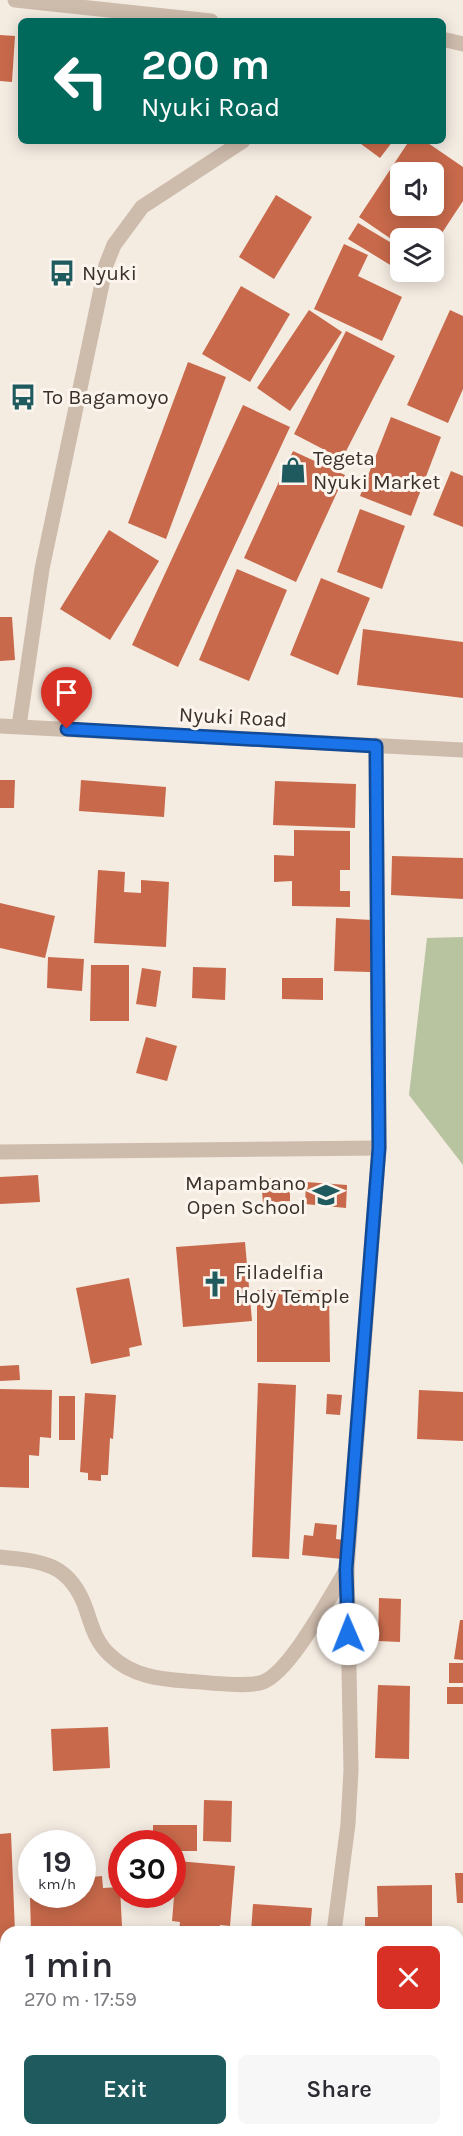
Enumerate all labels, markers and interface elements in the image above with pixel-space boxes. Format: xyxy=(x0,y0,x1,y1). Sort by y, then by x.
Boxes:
text: 200 m xyxy=(141,40,270,90)
icon: left xyxy=(42,42,120,120)
text: Nyuki Road xyxy=(141,91,280,123)
map controls xyxy=(390,162,444,282)
button: sound xyxy=(390,162,444,216)
button: layers xyxy=(390,228,444,282)
bus stop icon: Nyuki xyxy=(47,258,77,288)
place label: Nyuki xyxy=(82,261,137,285)
bus stop icon: To Bagamoyo xyxy=(8,382,38,412)
place label: To Bagamoyo xyxy=(43,385,169,409)
place label: Tegeta Nyuki Market xyxy=(313,446,440,494)
shop icon: Tegeta Nyuki Market xyxy=(278,455,308,485)
pin xyxy=(41,667,92,729)
icon: arrive xyxy=(50,676,83,709)
street label: Nyuki Road xyxy=(178,702,288,732)
place label: Mapambano Open School xyxy=(185,1171,306,1219)
school or university icon: Mapambano Open School xyxy=(311,1180,341,1210)
place label: Filadelfia Holy Temple xyxy=(235,1260,349,1308)
church icon: Filadelfia Holy Temple xyxy=(200,1269,230,1299)
position arrow xyxy=(316,1602,380,1666)
speed limit sign: 30 xyxy=(108,1830,186,1908)
text: 19 xyxy=(42,1844,71,1880)
text: km/h xyxy=(38,1875,76,1893)
text: 1 min xyxy=(24,1944,113,1986)
button: close xyxy=(377,1946,440,2009)
text: 270 m · 17:59 xyxy=(24,1988,137,2011)
button: Exit xyxy=(24,2055,226,2124)
button: Share xyxy=(238,2055,440,2124)

